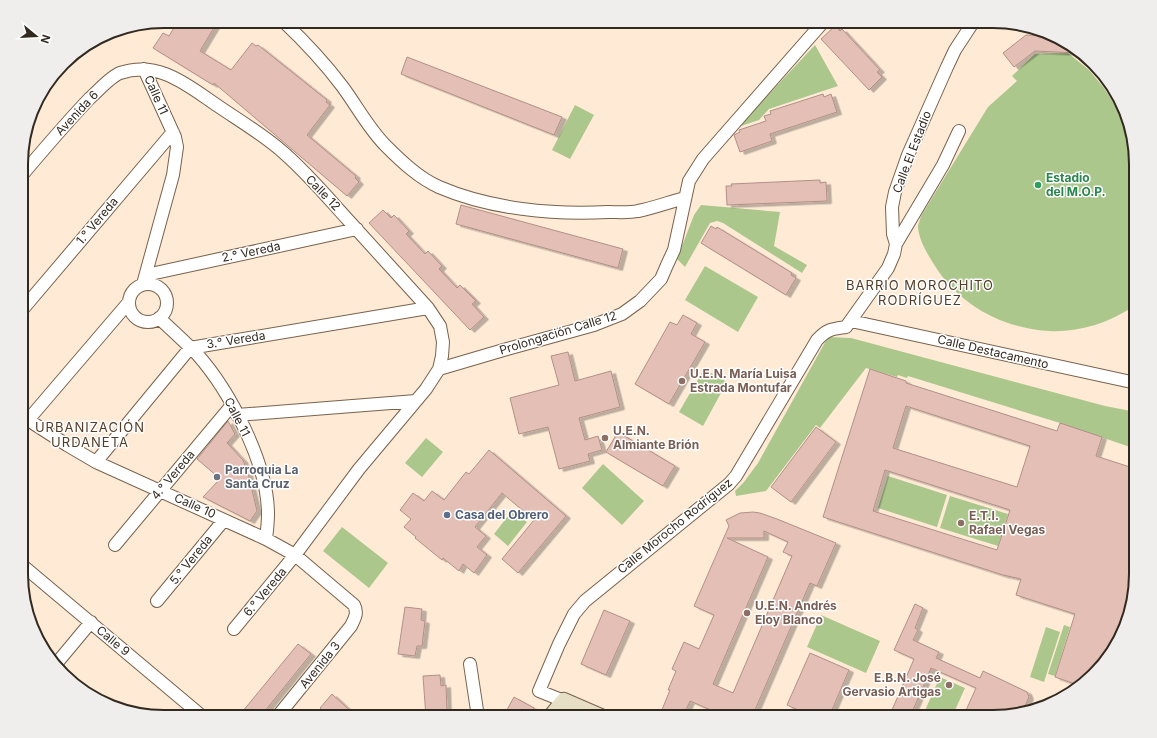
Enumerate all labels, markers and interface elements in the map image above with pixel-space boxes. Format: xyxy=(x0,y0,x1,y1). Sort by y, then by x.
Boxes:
north arrow xyxy=(16,16,56,56)
text: N xyxy=(38,33,53,45)
street label: Calle 11 xyxy=(141,73,172,117)
street label: Avenida 6 xyxy=(52,87,101,138)
street label: Calle El Estadio xyxy=(889,109,934,195)
place label: Estadio del M.O.P. xyxy=(1046,170,1106,199)
street label: Calle 12 xyxy=(303,172,344,214)
marker: Estadio del M.O.P. xyxy=(1033,180,1043,190)
street label: 1.° Vereda xyxy=(72,194,121,247)
street label: 2.° Vereda xyxy=(220,238,282,265)
district label: BARRIO MOROCHITO RODRÍGUEZ xyxy=(846,277,994,308)
street label: Prolongación Calle 12 xyxy=(497,308,618,357)
street label: 3.° Vereda xyxy=(205,327,266,352)
street label: Calle Destacamento xyxy=(936,331,1050,372)
place label: U.E.N. María Luisa Estrada Montufar xyxy=(690,366,797,395)
marker: U.E.N. María Luisa Estrada Montufar xyxy=(677,376,687,386)
street label: Calle 11 xyxy=(221,395,254,439)
district label: URBANIZACIÓN URDANETA xyxy=(35,419,145,450)
place label: U.E.N. Almiante Brión xyxy=(613,423,699,452)
marker: U.E.N. Almiante Brión xyxy=(600,433,610,443)
street label: 4.° Vereda xyxy=(148,447,198,502)
place label: Parroquia La Santa Cruz xyxy=(225,462,298,491)
marker: Parroquia La Santa Cruz xyxy=(212,472,222,482)
street label: Calle Morocho Rodríguez xyxy=(614,475,735,577)
street label: Calle 10 xyxy=(172,490,218,521)
place label: Casa del Obrero xyxy=(455,507,549,522)
place label: E.T.I. Rafael Vegas xyxy=(969,508,1045,537)
marker: Casa del Obrero xyxy=(442,510,452,520)
marker: E.T.I. Rafael Vegas xyxy=(956,518,966,528)
street label: 5.° Vereda xyxy=(166,532,215,587)
street label: 6.° Vereda xyxy=(240,564,289,619)
place label: U.E.N. Andrés Eloy Blanco xyxy=(755,598,837,627)
marker: U.E.N. Andrés Eloy Blanco xyxy=(742,608,752,618)
street label: Calle 9 xyxy=(94,622,133,659)
street label: Avenida 3 xyxy=(296,638,343,691)
place label: E.B.N. José Gervasio Artigas xyxy=(843,670,941,699)
marker: E.B.N. José Gervasio Artigas xyxy=(944,680,954,690)

